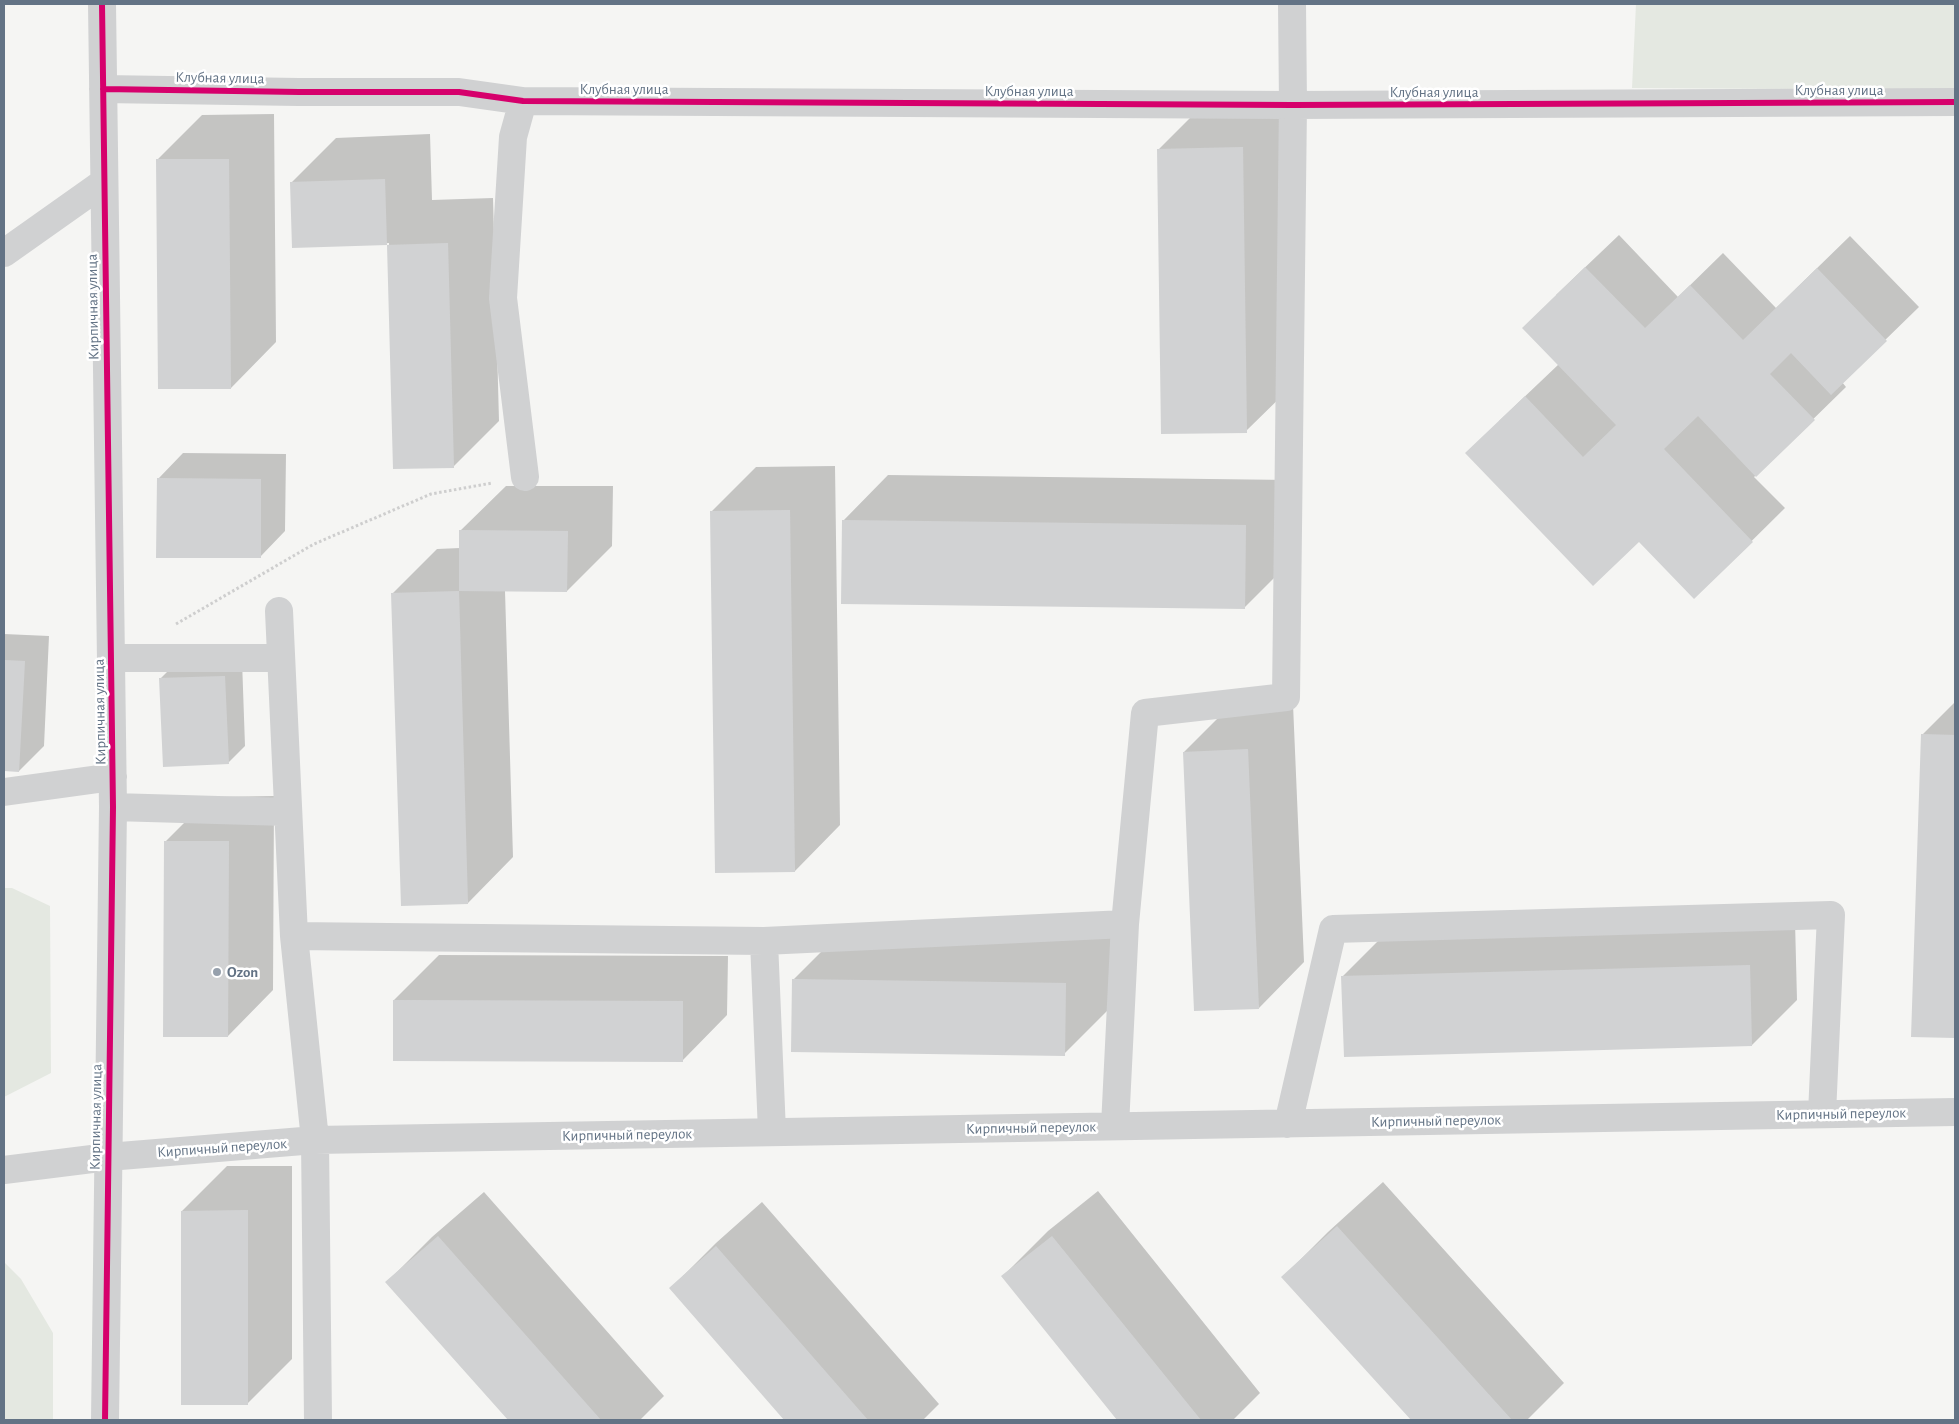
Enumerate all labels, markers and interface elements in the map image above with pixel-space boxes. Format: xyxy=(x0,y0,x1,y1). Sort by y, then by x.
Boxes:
street label: Клубная улица xyxy=(175,68,265,88)
street label: Клубная улица xyxy=(579,80,669,98)
street label: Клубная улица xyxy=(1794,81,1884,99)
street label: Клубная улица xyxy=(984,82,1074,100)
street label: Клубная улица xyxy=(1389,83,1479,101)
street label: Кирпичная улица xyxy=(83,254,103,360)
street label: Кирпичная улица xyxy=(90,659,110,765)
place label: Ozon xyxy=(227,963,258,981)
marker: Ozon xyxy=(211,966,223,978)
street label: Кирпичная улица xyxy=(86,1064,106,1170)
street label: Кирпичный переулок xyxy=(1776,1104,1906,1124)
street label: Кирпичный переулок xyxy=(1371,1111,1501,1131)
street label: Кирпичный переулок xyxy=(966,1118,1096,1138)
street label: Кирпичный переулок xyxy=(562,1125,692,1145)
street label: Кирпичный переулок xyxy=(156,1134,288,1162)

